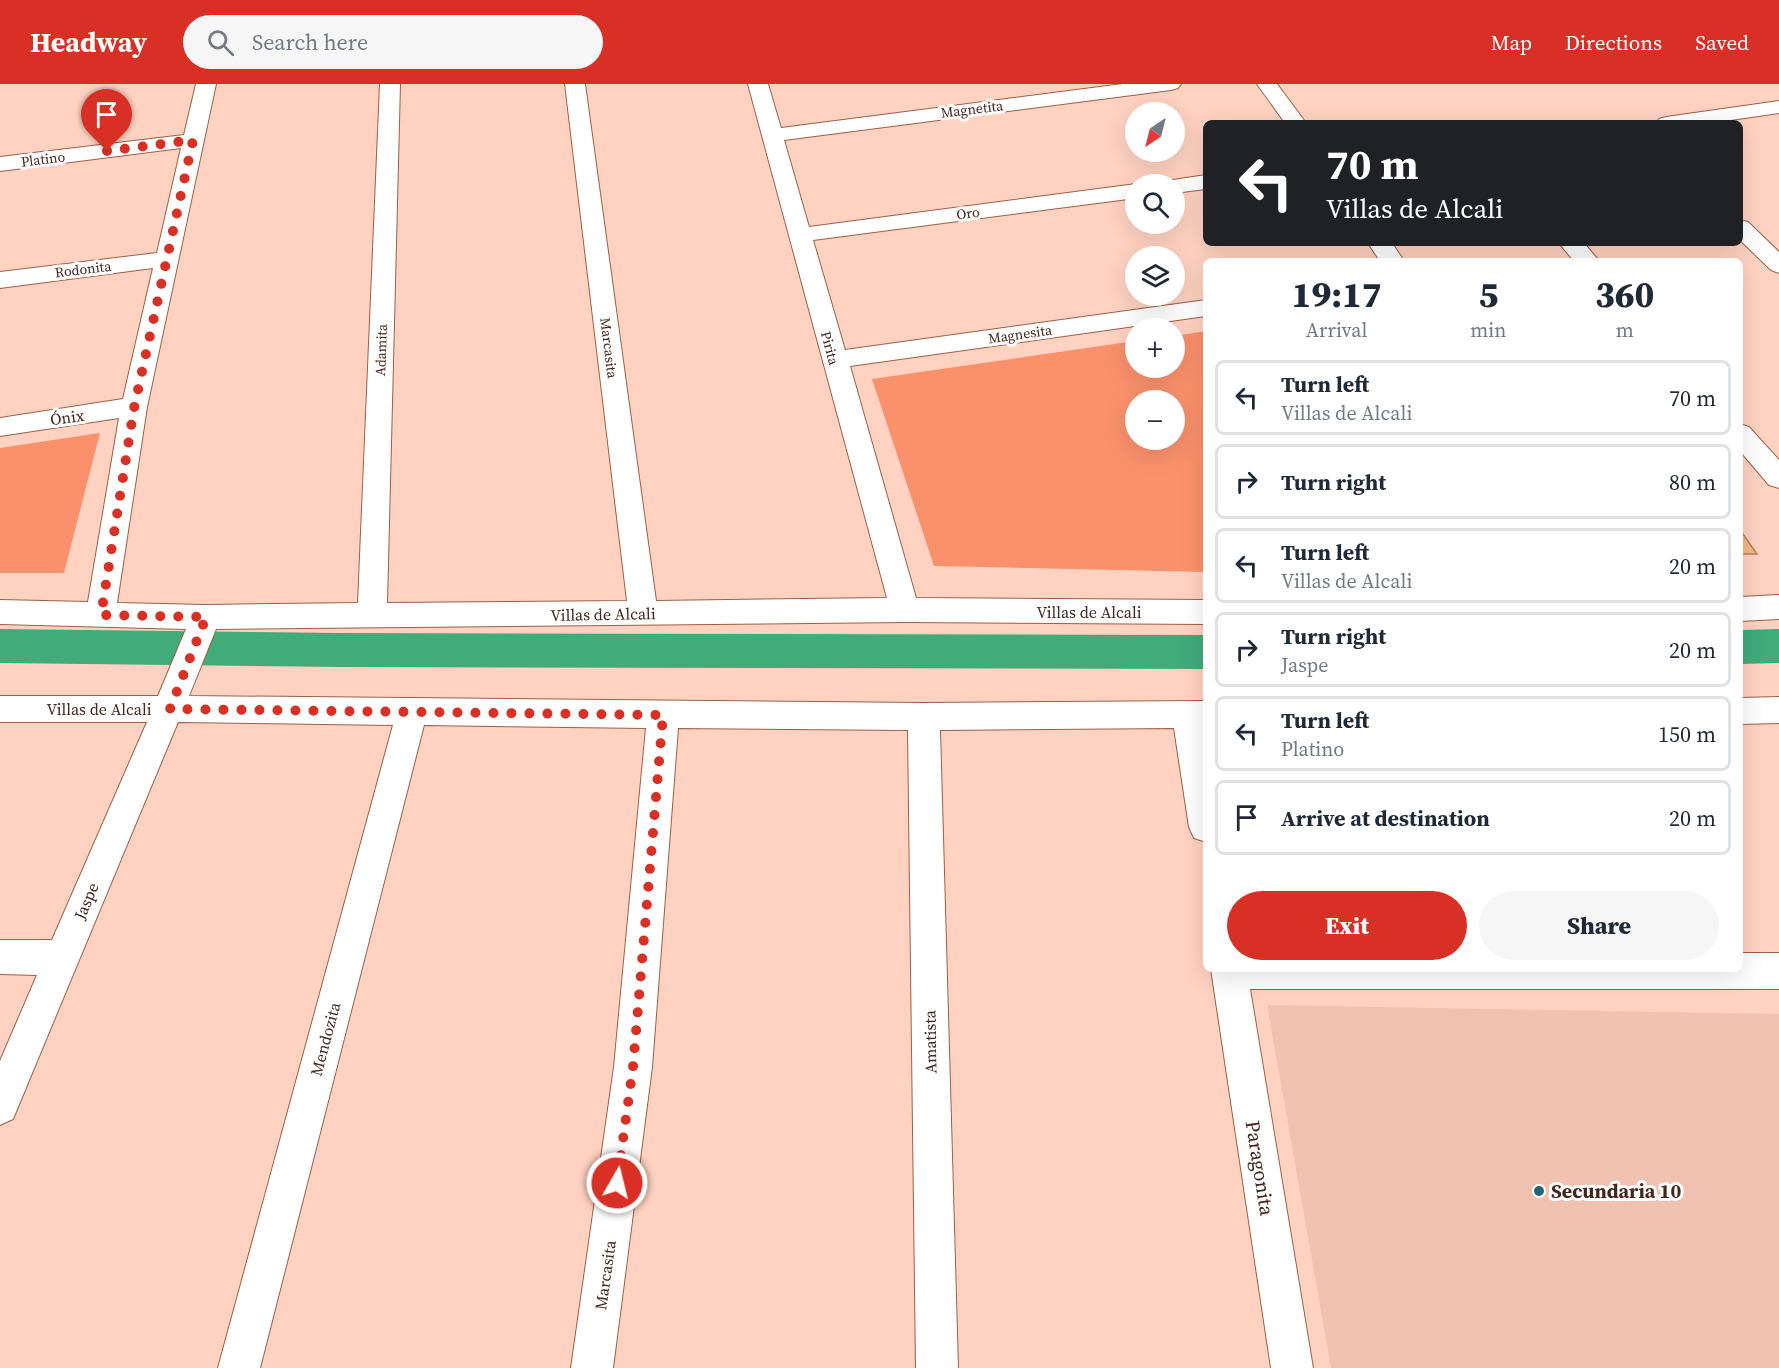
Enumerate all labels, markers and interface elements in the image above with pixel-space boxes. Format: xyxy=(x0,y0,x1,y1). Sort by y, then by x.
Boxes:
search box xyxy=(183,15,603,69)
text: Headway xyxy=(30,23,147,61)
icon: search xyxy=(204,26,237,59)
text: Search here xyxy=(252,27,368,57)
text: Map xyxy=(1491,28,1532,57)
text: Directions xyxy=(1565,28,1662,57)
text: Saved xyxy=(1695,28,1749,57)
pin xyxy=(81,89,132,151)
street label: Magnetita xyxy=(940,95,1005,123)
icon: arrive xyxy=(90,98,123,131)
north arrow xyxy=(1125,102,1185,162)
map controls xyxy=(1125,102,1185,450)
text: 70 m xyxy=(1326,135,1419,193)
icon: left xyxy=(1227,144,1305,222)
street label: Platino xyxy=(20,146,67,172)
button: search xyxy=(1125,174,1185,234)
text: Villas de Alcali xyxy=(1326,190,1503,227)
street label: Oro xyxy=(955,202,981,224)
button: layers xyxy=(1125,246,1185,306)
street label: Rodonita xyxy=(54,256,113,282)
text: 19:17 xyxy=(1292,270,1382,319)
text: 5 xyxy=(1478,270,1498,319)
text: 360 xyxy=(1595,270,1654,319)
street label: Marcasita xyxy=(595,316,623,380)
text: Arrival xyxy=(1306,316,1368,344)
text: min xyxy=(1470,316,1506,344)
text: m xyxy=(1616,316,1634,344)
button: + xyxy=(1125,318,1185,378)
street label: Magnesita xyxy=(987,320,1054,348)
street label: Adamita xyxy=(370,323,392,377)
street label: Pirita xyxy=(816,329,844,368)
text: Turn left xyxy=(1281,369,1369,399)
icon: left xyxy=(1230,381,1263,414)
text: 70 m xyxy=(1669,383,1716,413)
button: − xyxy=(1125,390,1185,450)
text: Villas de Alcali xyxy=(1281,399,1412,427)
street label: Ónix xyxy=(49,404,86,430)
icon: right xyxy=(1230,465,1263,498)
text: Turn right xyxy=(1281,467,1386,497)
text: 80 m xyxy=(1669,467,1716,497)
text: Turn left xyxy=(1281,537,1369,567)
icon: left xyxy=(1230,549,1263,582)
text: 20 m xyxy=(1669,551,1716,581)
text: Villas de Alcali xyxy=(1281,567,1412,595)
street label: Villas de Alcali xyxy=(1036,601,1142,623)
street label: Villas de Alcali xyxy=(550,602,656,626)
text: Turn right xyxy=(1281,621,1386,651)
icon: right xyxy=(1230,633,1263,666)
text: 20 m xyxy=(1669,635,1716,665)
text: Jaspe xyxy=(1281,651,1328,679)
street label: Villas de Alcali xyxy=(46,698,152,720)
text: Turn left xyxy=(1281,705,1369,735)
icon: left xyxy=(1230,717,1263,750)
text: 150 m xyxy=(1658,719,1716,749)
text: Platino xyxy=(1281,735,1344,763)
icon: arrive xyxy=(1230,801,1263,834)
text: Arrive at destination xyxy=(1281,803,1490,833)
text: 20 m xyxy=(1669,803,1716,833)
street label: Jaspe xyxy=(68,879,104,924)
button: Exit xyxy=(1227,891,1467,960)
button: Share xyxy=(1479,891,1719,960)
street label: Mendozita xyxy=(305,999,346,1078)
street label: Amatista xyxy=(918,1009,942,1074)
street label: Paragonita xyxy=(1239,1118,1281,1218)
position arrow xyxy=(585,1151,649,1215)
place label: Secundaria 10 xyxy=(1551,1177,1681,1205)
marker: Secundaria 10 xyxy=(1532,1184,1546,1198)
street label: Marcasita xyxy=(589,1238,621,1311)

